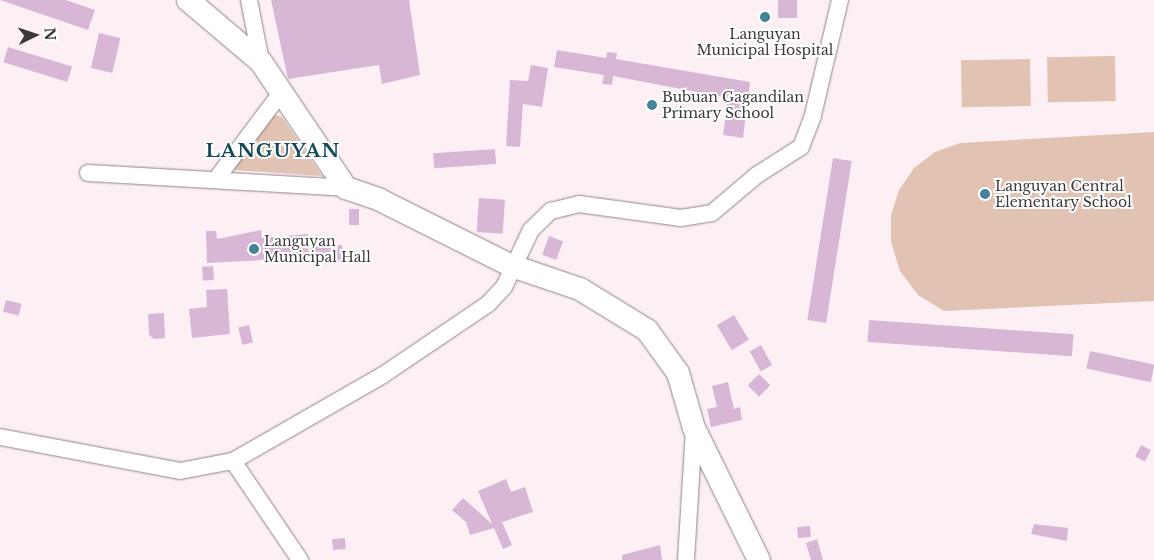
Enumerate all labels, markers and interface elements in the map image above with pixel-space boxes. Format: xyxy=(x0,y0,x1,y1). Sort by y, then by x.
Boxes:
north arrow xyxy=(10,10,60,60)
marker: Languyan Municipal Hospital xyxy=(758,10,772,24)
place label: Languyan Municipal Hospital xyxy=(697,26,833,58)
text: N xyxy=(41,27,59,41)
place label: Bubuan Gagandilan Primary School xyxy=(662,89,804,121)
marker: Bubuan Gagandilan Primary School xyxy=(646,99,658,111)
district label: LANGUYAN xyxy=(205,140,341,162)
place label: Languyan Central Elementary School xyxy=(995,178,1132,210)
marker: Languyan Central Elementary School xyxy=(979,188,991,200)
place label: Languyan Municipal Hall xyxy=(264,233,371,266)
marker: Languyan Municipal Hall xyxy=(248,243,260,255)

